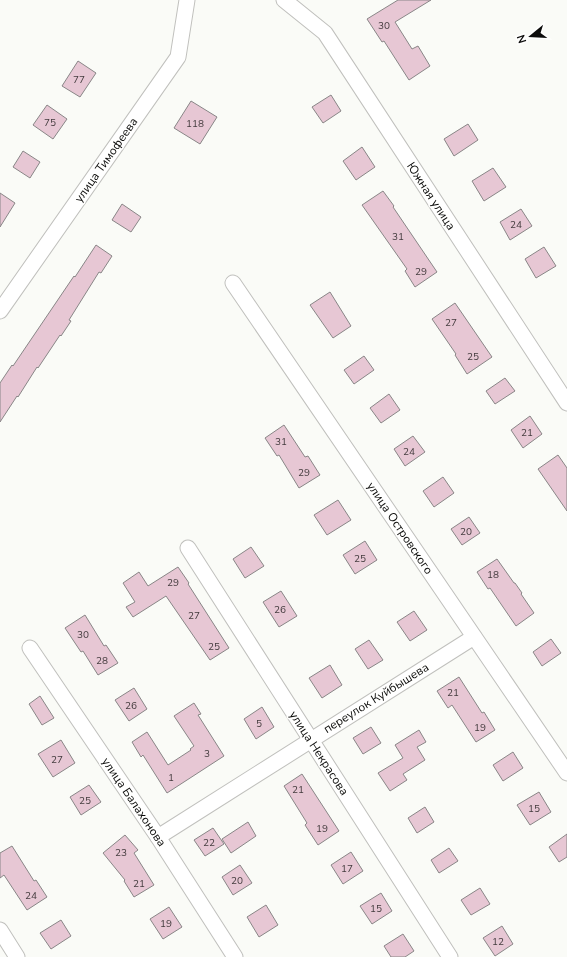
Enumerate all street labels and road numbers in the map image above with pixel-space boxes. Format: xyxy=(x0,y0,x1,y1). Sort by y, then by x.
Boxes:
street label: улица Тимофеева xyxy=(71,114,141,206)
street label: Южная улица xyxy=(403,159,459,233)
street label: улица Островского xyxy=(363,479,437,577)
street label: переулок Куйбышева xyxy=(320,659,432,737)
street label: улица Некрасова xyxy=(286,708,352,798)
street label: улица Балахонова xyxy=(98,754,170,850)

